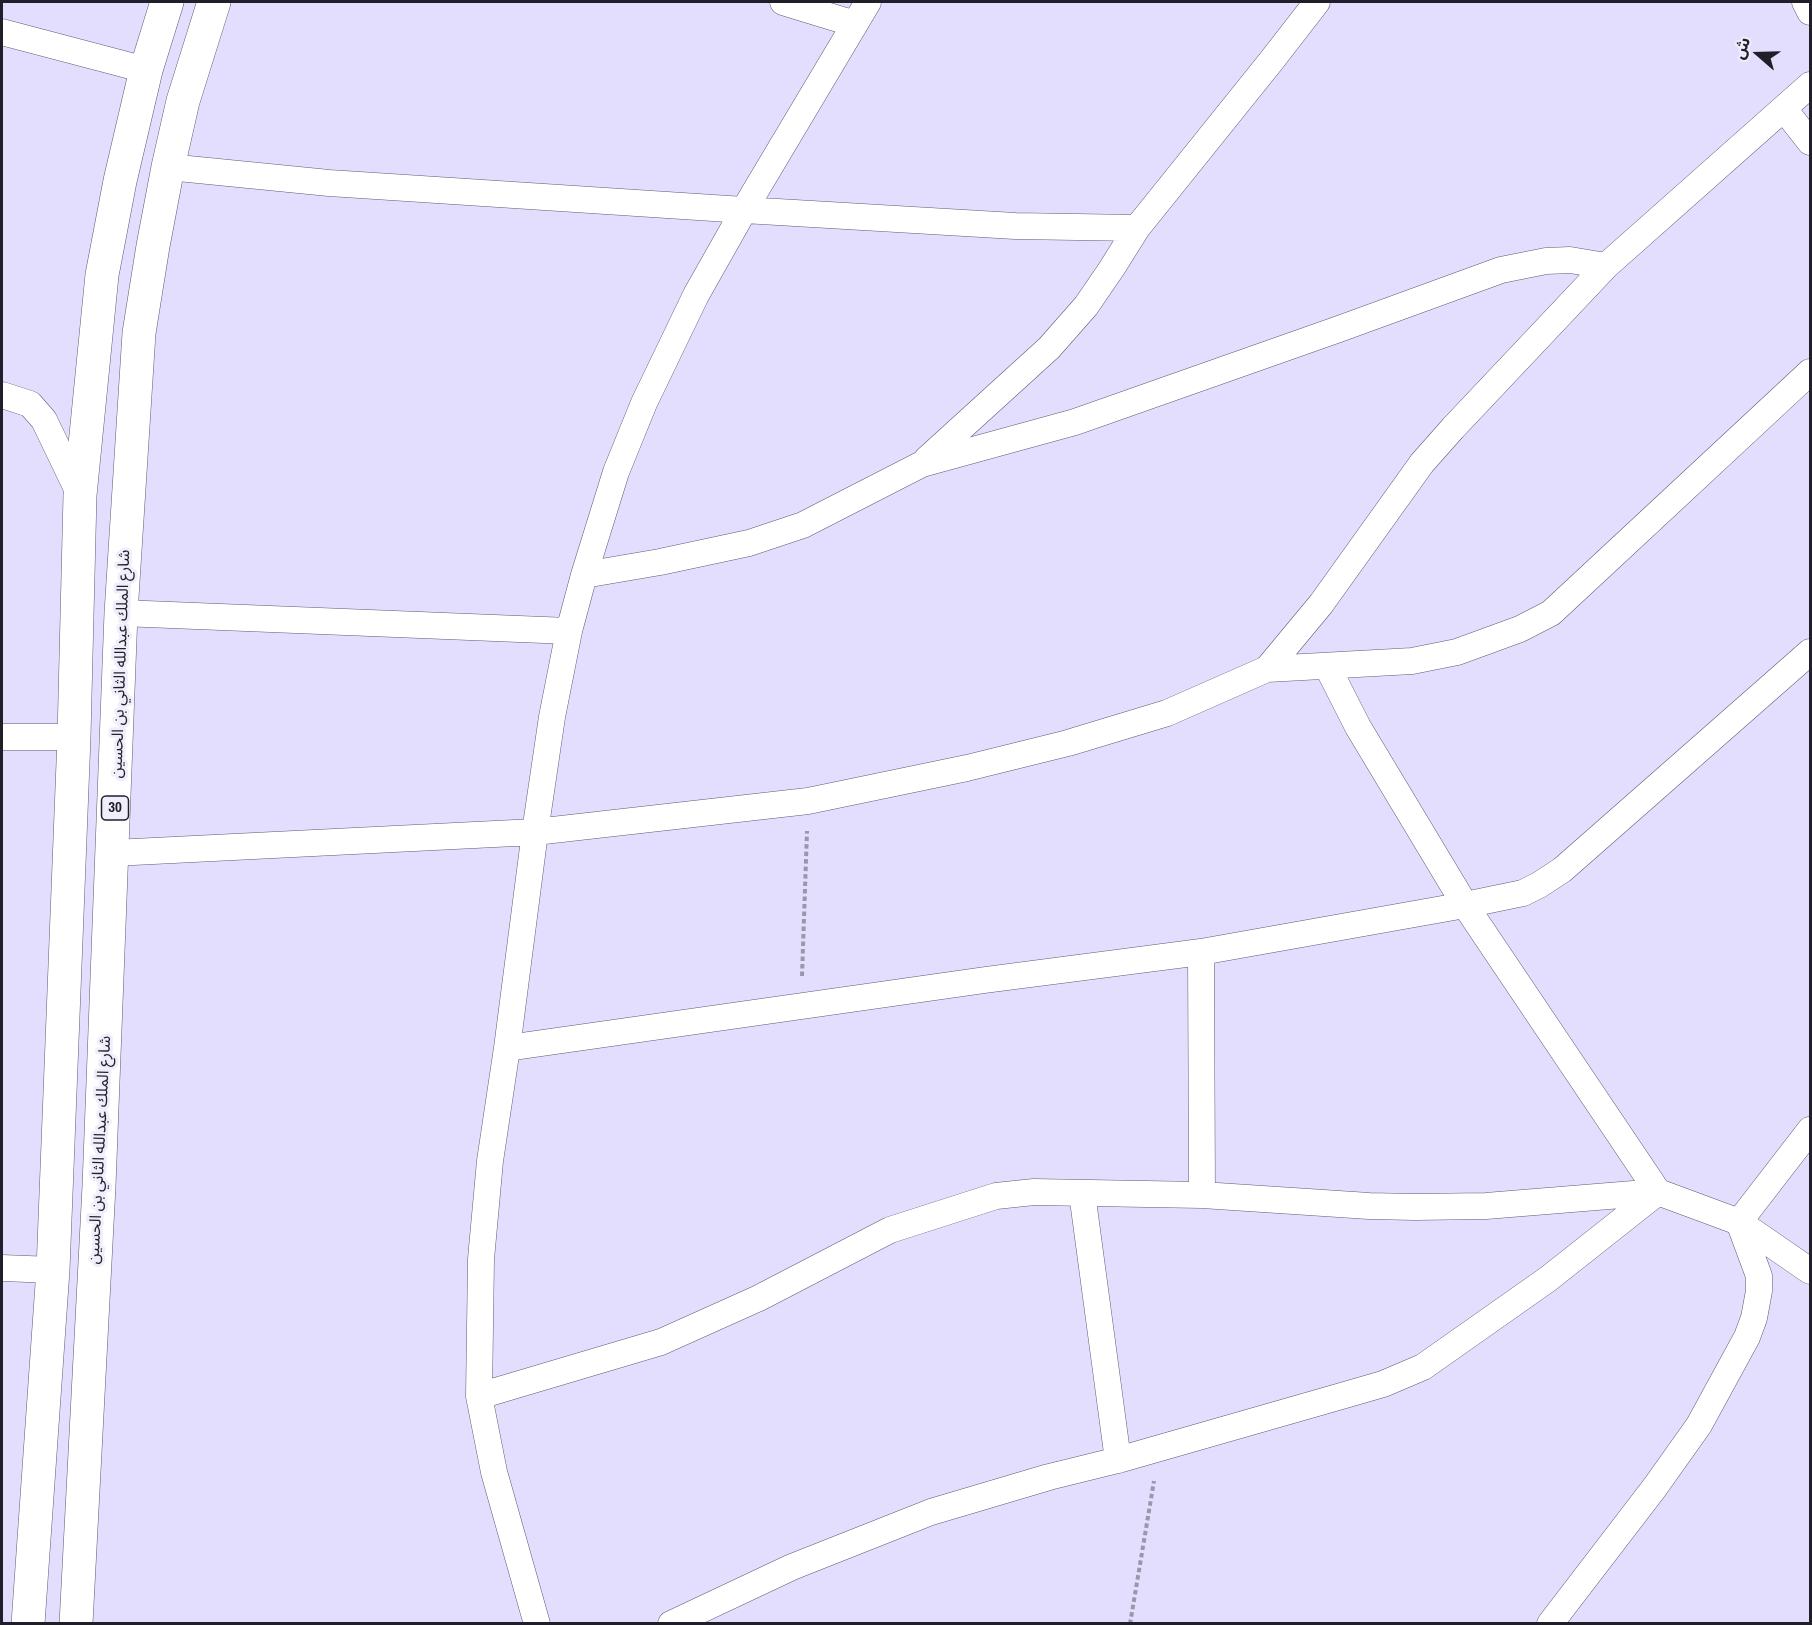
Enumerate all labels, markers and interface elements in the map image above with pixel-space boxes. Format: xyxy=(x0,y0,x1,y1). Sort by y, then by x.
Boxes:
north arrow xyxy=(1728,24,1788,84)
text: ش xyxy=(1727,34,1755,62)
street label: شارع الملك عبدالله الثاني بن الحسين xyxy=(107,549,135,779)
road number: 30 xyxy=(102,796,128,820)
street label: شارع الملك عبدالله الثاني بن الحسين xyxy=(84,1035,116,1265)

